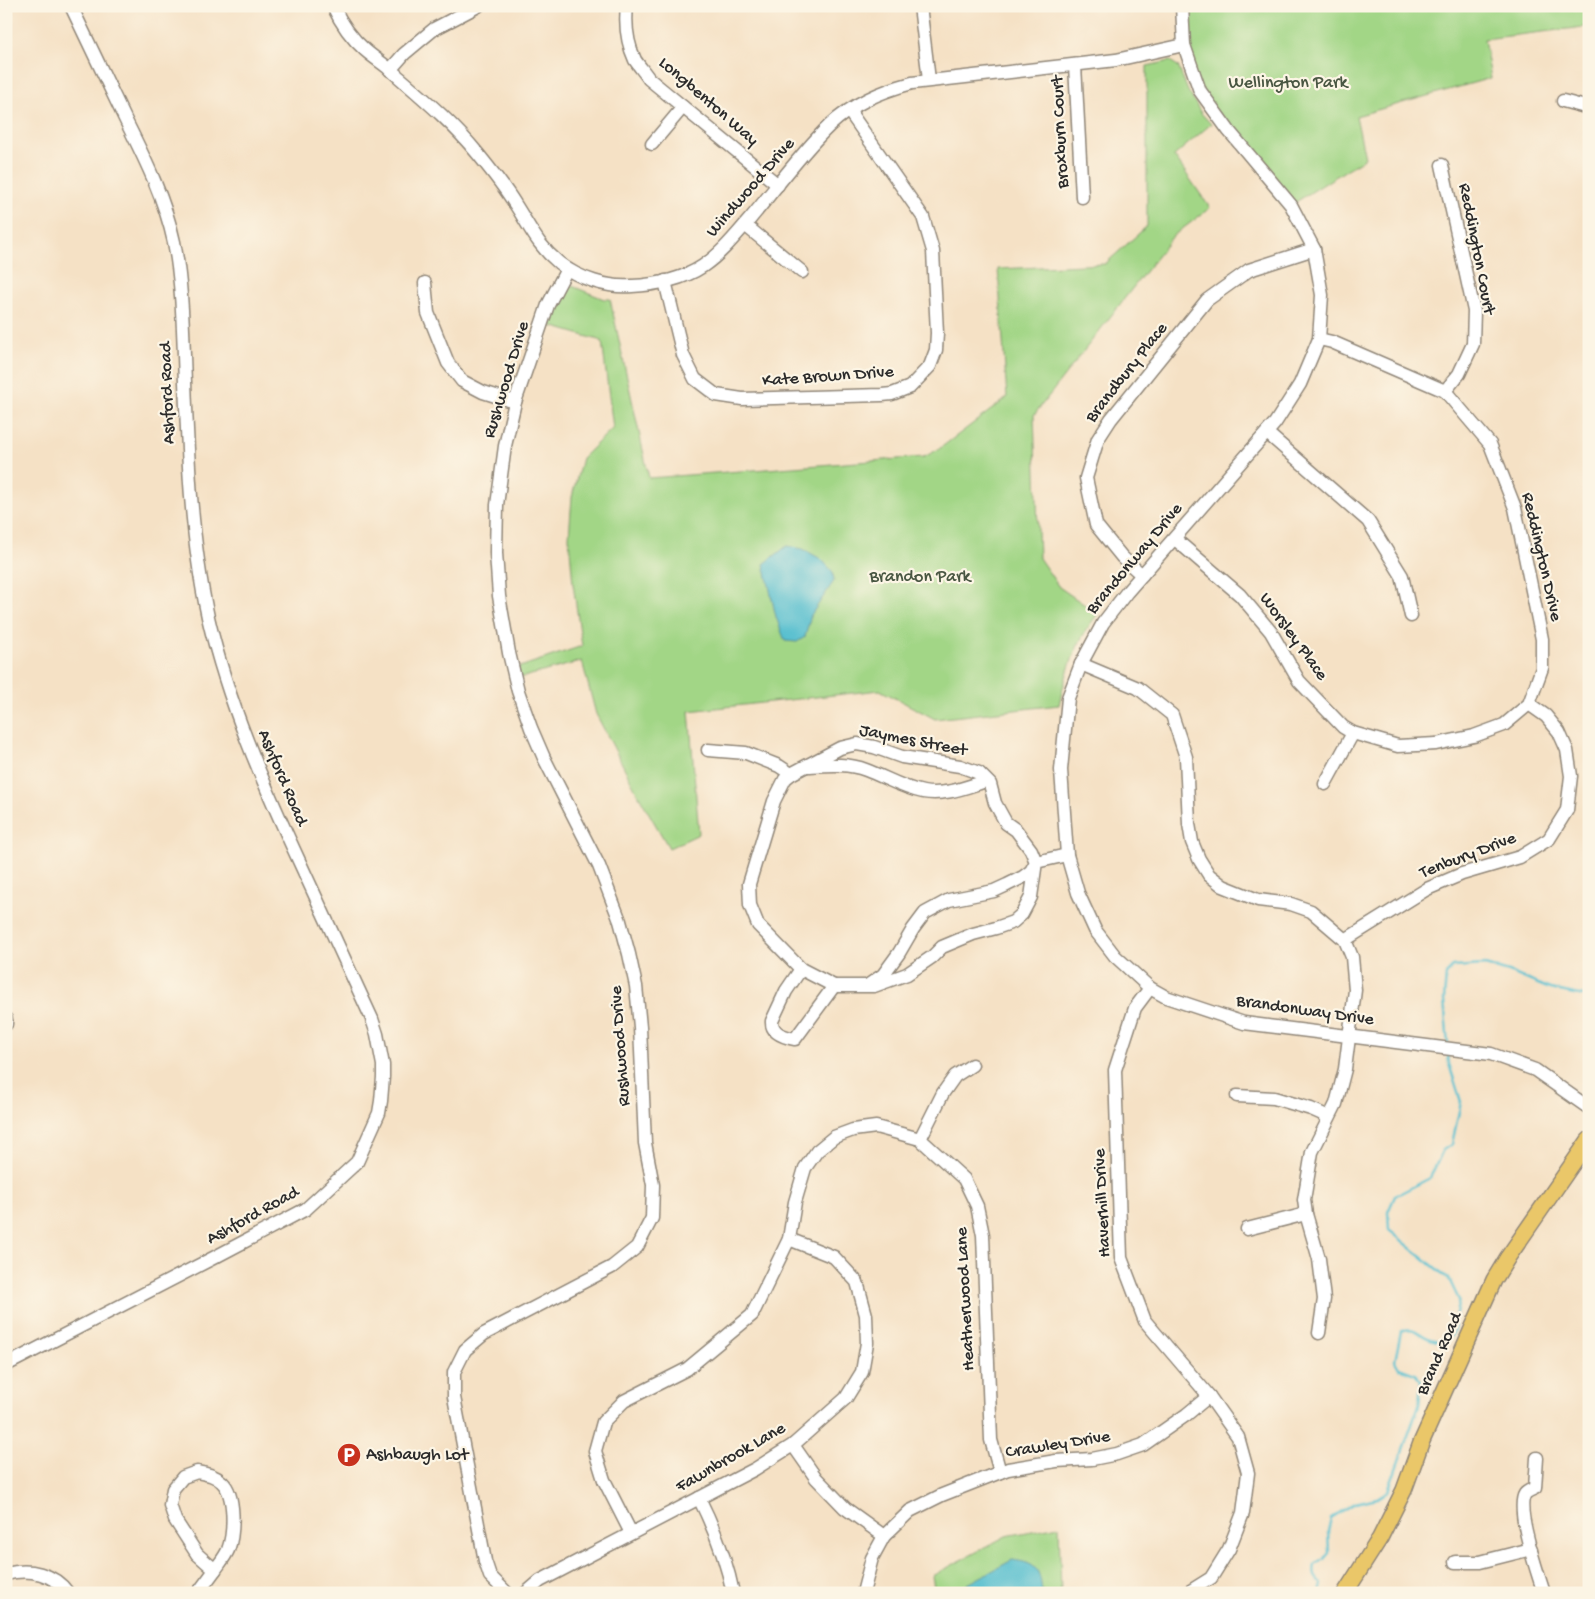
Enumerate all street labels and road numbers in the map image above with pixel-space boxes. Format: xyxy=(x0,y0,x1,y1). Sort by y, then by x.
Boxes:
street label: Longbenton Way xyxy=(654,53,762,151)
street label: Broxburn Court xyxy=(1047,73,1074,190)
street label: Windwood Drive xyxy=(702,133,800,242)
street label: Reddington Court xyxy=(1453,182,1499,318)
street label: Rushwood Drive xyxy=(479,318,535,441)
street label: Brandbury Place xyxy=(1081,318,1173,428)
street label: Ashford Road xyxy=(156,340,180,444)
street label: Kate Brown Drive xyxy=(762,362,895,392)
street label: Reddington Drive xyxy=(1516,491,1566,624)
street label: Brandonway Drive xyxy=(1082,499,1188,620)
street label: Worsley Place xyxy=(1254,589,1332,686)
street label: Jaymes Street xyxy=(857,720,970,762)
street label: Ashford Road xyxy=(252,727,312,831)
street label: Tenbury Drive xyxy=(1416,828,1520,884)
street label: Rushwood Drive xyxy=(606,984,636,1107)
street label: Brandonway Drive xyxy=(1234,991,1376,1031)
street label: Haverhill Drive xyxy=(1090,1147,1116,1258)
street label: Ashford Road xyxy=(203,1181,304,1250)
street label: Heatherwood Lane xyxy=(952,1226,980,1372)
street label: Brand Road xyxy=(1412,1308,1468,1399)
street label: Fawnbrook Lane xyxy=(672,1418,790,1498)
street label: Crawley Drive xyxy=(1004,1426,1113,1464)

